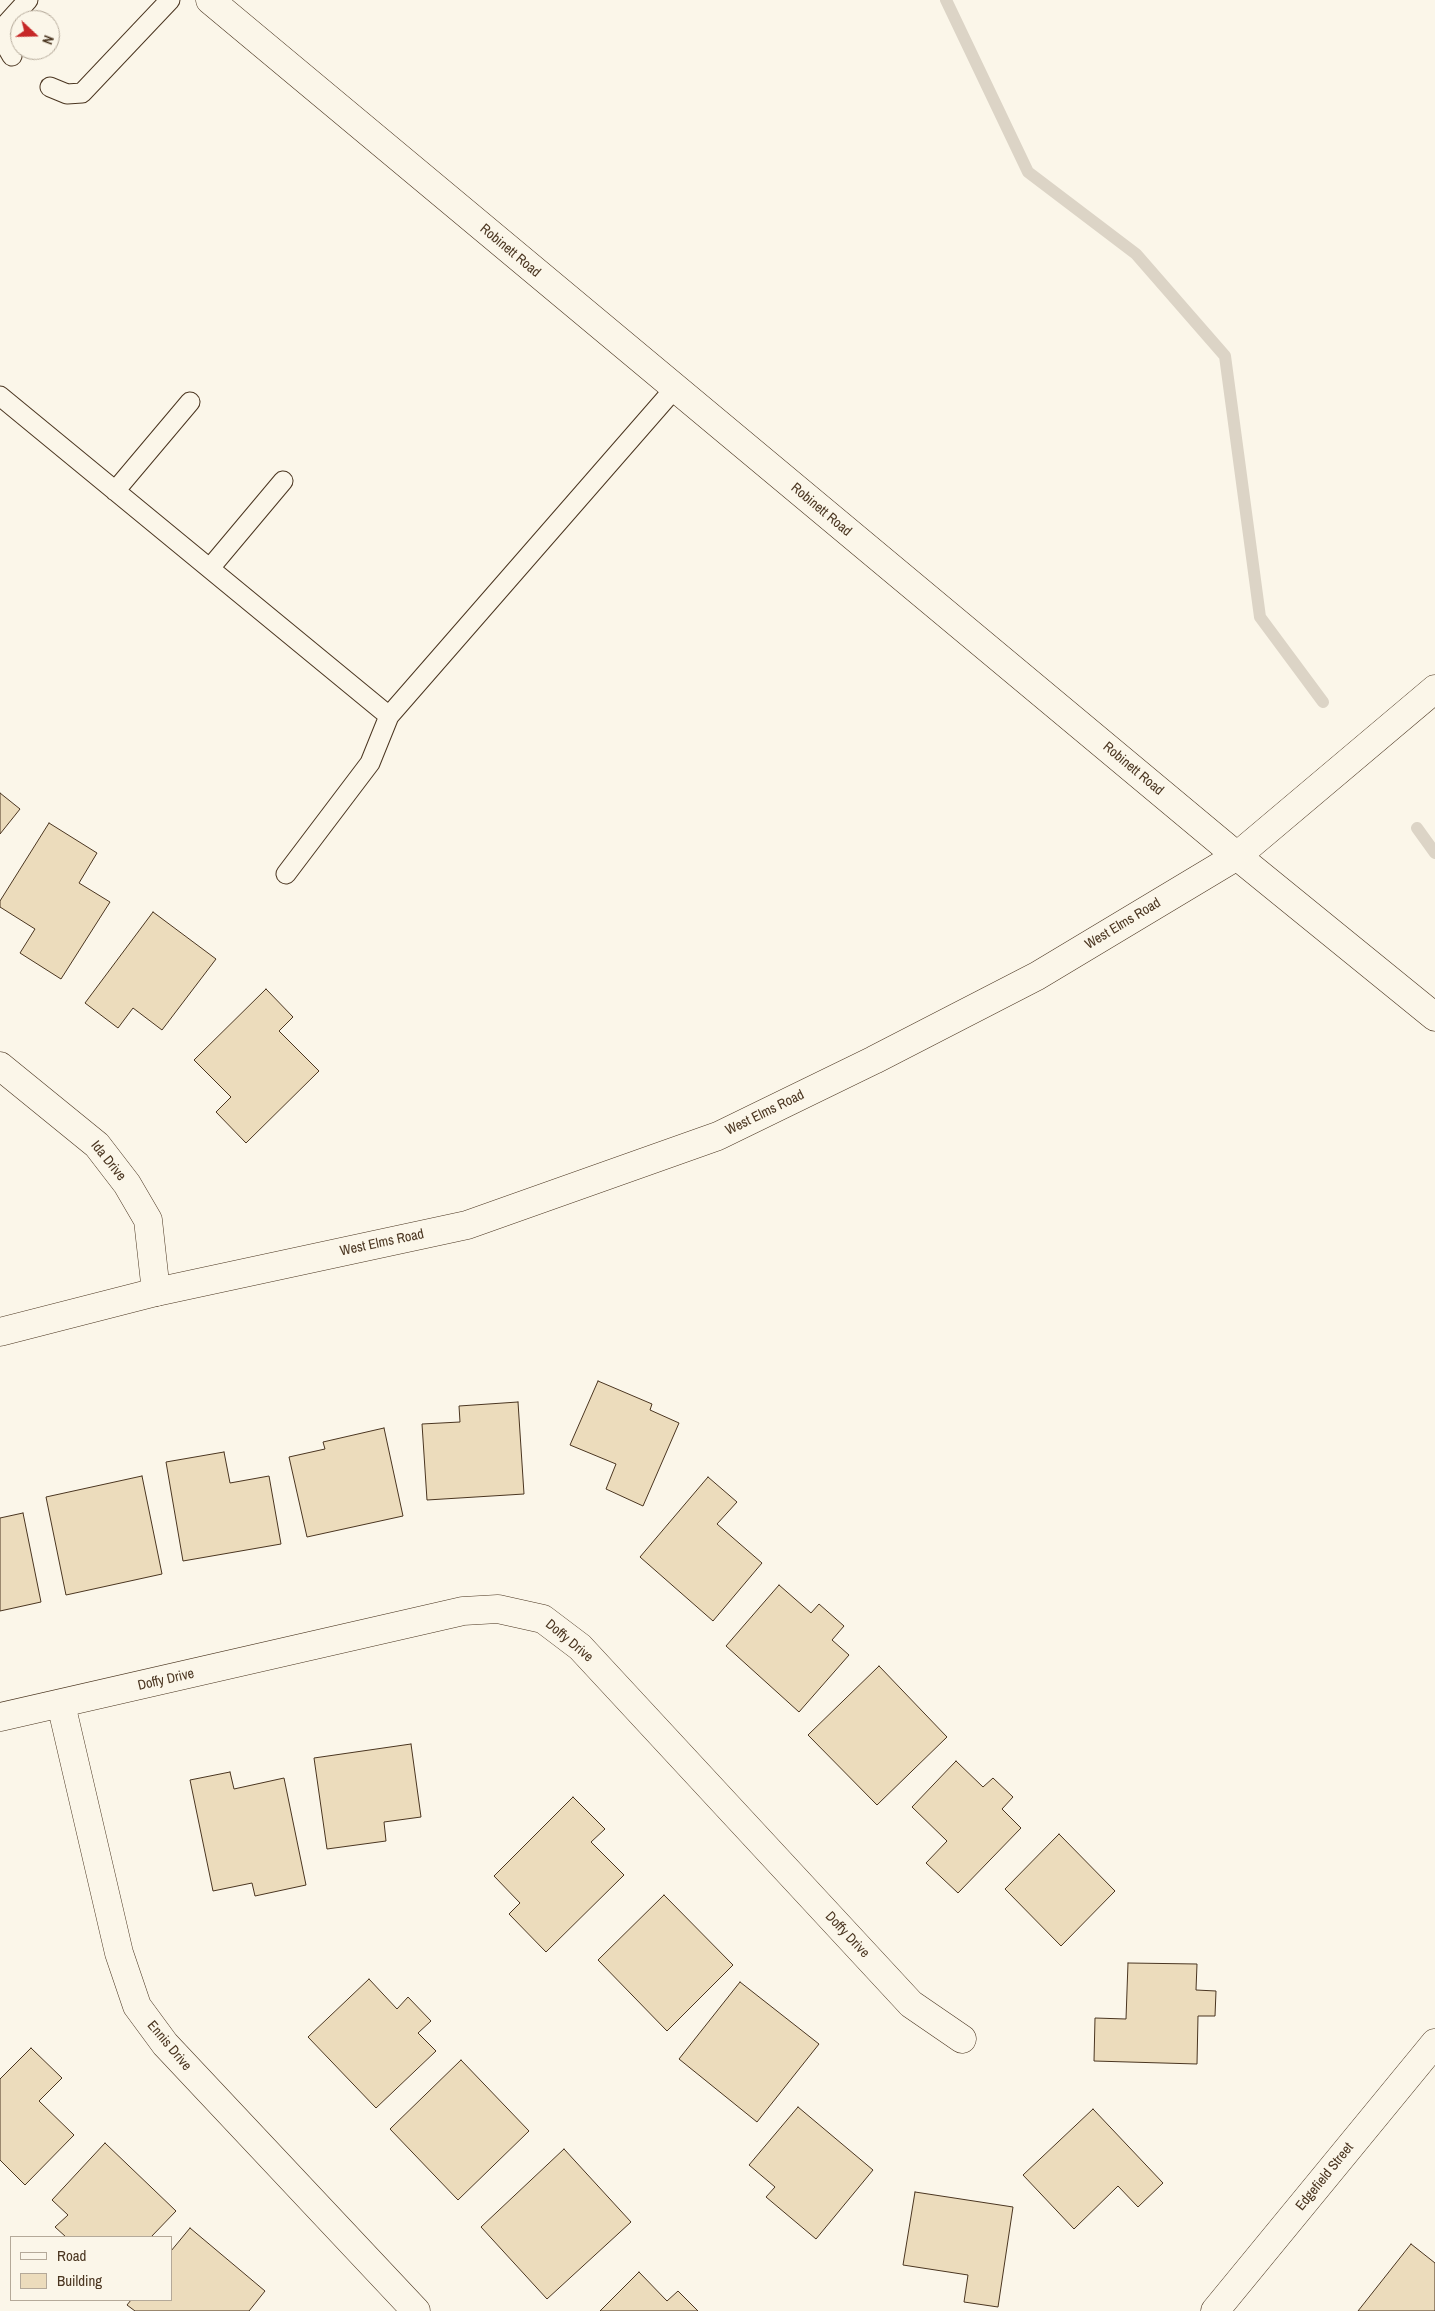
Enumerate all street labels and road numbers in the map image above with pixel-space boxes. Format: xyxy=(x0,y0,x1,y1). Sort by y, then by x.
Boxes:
street label: Robinett Road xyxy=(476,221,544,281)
street label: Robinett Road xyxy=(787,480,855,540)
street label: Robinett Road xyxy=(1099,739,1167,799)
street label: West Elms Road xyxy=(1082,895,1164,953)
street label: West Elms Road xyxy=(723,1087,807,1139)
street label: Ida Drive xyxy=(87,1138,129,1184)
street label: West Elms Road xyxy=(339,1226,425,1260)
street label: Doffy Drive xyxy=(542,1616,596,1666)
street label: Doffy Drive xyxy=(136,1665,196,1695)
street label: Doffy Drive xyxy=(821,1908,873,1962)
street label: Ennis Drive xyxy=(143,2018,195,2074)
street label: Edgefield Street xyxy=(1293,2140,1357,2214)

